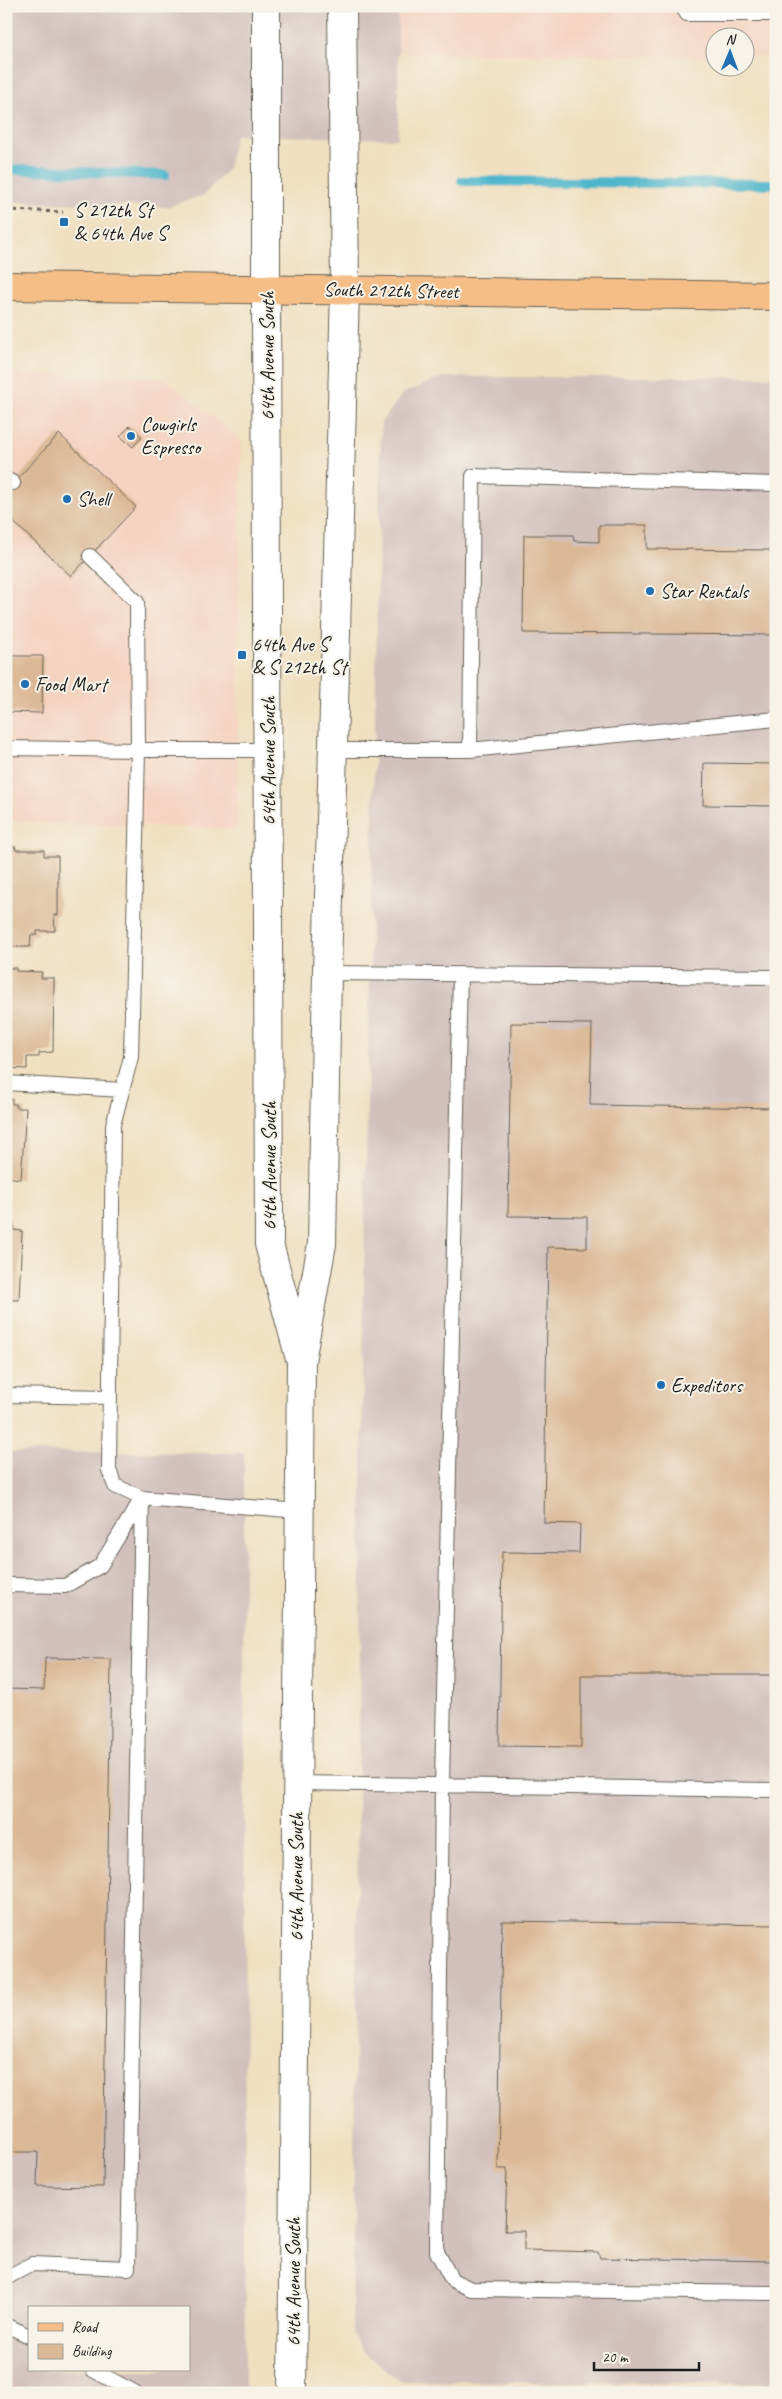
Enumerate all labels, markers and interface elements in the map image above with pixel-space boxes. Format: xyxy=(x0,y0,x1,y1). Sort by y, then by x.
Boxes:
north arrow xyxy=(704,28,754,78)
text: N xyxy=(726,31,737,48)
place label: S 212th St & 64th Ave S xyxy=(74,198,171,246)
marker: S 212th St & 64th Ave S xyxy=(58,216,70,228)
street label: South 212th Street xyxy=(323,277,461,304)
street label: 64th Avenue South xyxy=(255,291,280,421)
place label: Cowgirls Espresso xyxy=(141,412,202,460)
marker: Cowgirls Espresso xyxy=(125,430,137,442)
place label: Shell xyxy=(77,487,113,512)
marker: Shell xyxy=(61,493,73,505)
place label: Star Rentals xyxy=(660,579,750,604)
marker: Star Rentals xyxy=(644,585,656,597)
place label: 64th Ave S & S 212th St xyxy=(252,632,350,680)
marker: 64th Ave S & S 212th St xyxy=(236,649,248,661)
place label: Food Mart xyxy=(35,672,110,697)
marker: Food Mart xyxy=(19,678,31,690)
street label: 64th Avenue South xyxy=(256,696,281,826)
street label: 64th Avenue South xyxy=(257,1101,282,1231)
place label: Expeditors xyxy=(671,1373,744,1398)
marker: Expeditors xyxy=(655,1379,667,1391)
street label: 64th Avenue South xyxy=(284,1812,309,1942)
street label: 64th Avenue South xyxy=(281,2217,306,2347)
legend xyxy=(28,2306,190,2372)
text: Road xyxy=(72,2318,99,2337)
scale bar xyxy=(594,2339,700,2371)
text: Building xyxy=(72,2342,112,2361)
text: 20 m xyxy=(602,2348,629,2367)

